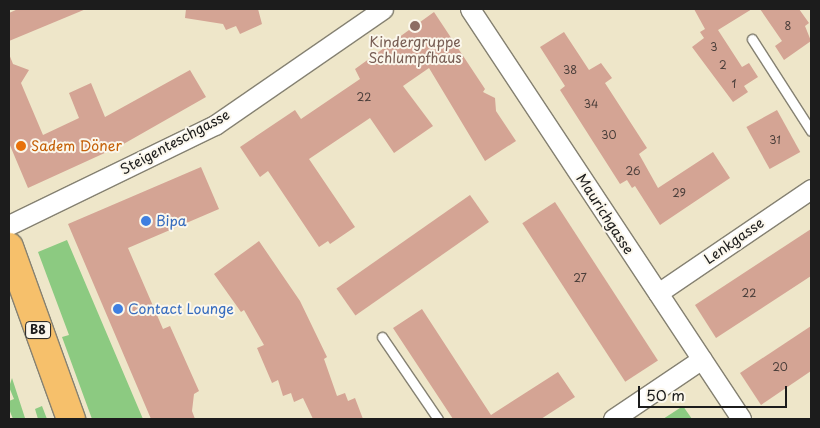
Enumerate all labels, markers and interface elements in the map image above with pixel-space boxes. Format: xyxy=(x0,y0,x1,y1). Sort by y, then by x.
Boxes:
house number: 8 xyxy=(785,19,791,33)
marker: Kindergruppe Schlumpfhaus xyxy=(409,20,421,32)
place label: Kindergruppe Schlumpfhaus xyxy=(368,34,462,66)
house number: 3 xyxy=(710,40,718,54)
house number: 2 xyxy=(719,58,727,72)
house number: 38 xyxy=(563,63,577,77)
house number: 1 xyxy=(732,77,736,91)
house number: 22 xyxy=(357,90,371,104)
house number: 34 xyxy=(584,97,598,111)
street label: Steigenteschgasse xyxy=(117,106,233,178)
house number: 30 xyxy=(601,128,617,142)
house number: 31 xyxy=(769,133,781,147)
place label: Sadem Döner xyxy=(31,138,123,154)
marker: Sadem Döner xyxy=(15,140,27,152)
house number: 26 xyxy=(625,164,641,178)
street label: Maurichgasse xyxy=(573,171,637,257)
house number: 29 xyxy=(672,186,686,200)
place label: Bipa xyxy=(156,213,187,229)
street label: Lenkgasse xyxy=(701,214,767,268)
marker: Bipa xyxy=(140,215,152,227)
house number: 27 xyxy=(573,271,587,285)
house number: 22 xyxy=(742,286,756,300)
place label: Contact Lounge xyxy=(128,301,234,317)
marker: Contact Lounge xyxy=(112,303,124,315)
road number: B8 xyxy=(24,320,52,340)
house number: 20 xyxy=(772,360,788,374)
scale bar xyxy=(640,376,789,408)
text: 50 m xyxy=(646,383,685,406)

